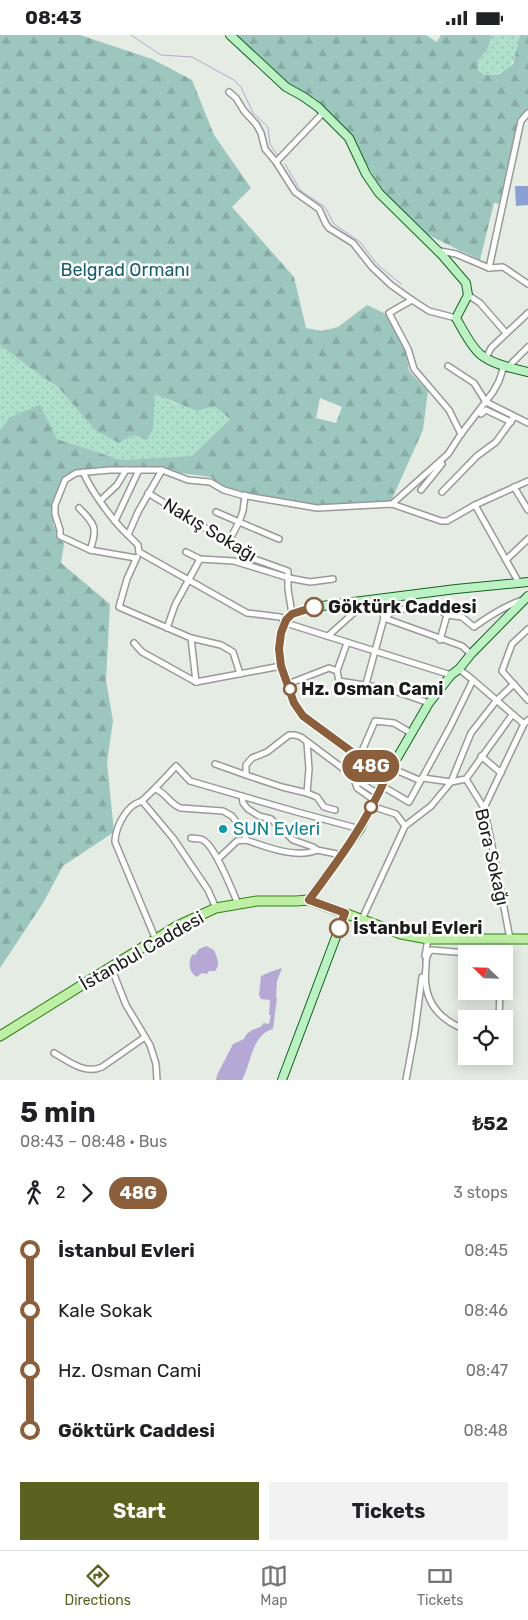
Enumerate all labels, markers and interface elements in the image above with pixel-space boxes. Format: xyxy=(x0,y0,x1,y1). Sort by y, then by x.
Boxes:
text: 08:43 xyxy=(25,6,82,29)
park label: Belgrad Ormanı xyxy=(60,259,190,281)
street label: Nakış Sokağı xyxy=(159,493,261,567)
place label: Göktürk Caddesi xyxy=(328,596,477,618)
marker: Göktürk Caddesi xyxy=(304,597,324,617)
place label: Hz. Osman Cami xyxy=(301,678,444,700)
marker: Hz. Osman Cami xyxy=(283,682,297,696)
line badge: 48G xyxy=(342,750,400,782)
text: 48G xyxy=(352,755,390,777)
unlabelled marker xyxy=(364,800,378,814)
street label: Bora Sokağı xyxy=(470,806,514,908)
place label: SUN Evleri xyxy=(233,818,320,840)
marker: SUN Evleri xyxy=(217,823,229,835)
street label: İstanbul Caddesi xyxy=(76,907,208,995)
place label: İstanbul Evleri xyxy=(353,917,482,939)
marker: İstanbul Evleri xyxy=(329,918,349,938)
north arrow xyxy=(458,945,512,1000)
map controls xyxy=(458,945,513,1065)
button: locate xyxy=(458,1010,513,1065)
text: 5 min xyxy=(20,1096,96,1129)
text: ₺52 xyxy=(473,1112,508,1135)
text: 08:43 – 08:48 · Bus xyxy=(20,1132,167,1151)
icon: walk xyxy=(20,1179,48,1207)
icon: forward xyxy=(73,1179,101,1207)
text: 48G xyxy=(119,1182,157,1204)
text: 2 xyxy=(56,1183,65,1202)
text: 3 stops xyxy=(453,1183,508,1202)
text: İstanbul Evleri xyxy=(58,1239,195,1262)
text: 08:45 xyxy=(464,1241,508,1260)
text: Kale Sokak xyxy=(58,1299,152,1322)
text: 08:46 xyxy=(464,1301,508,1320)
text: Hz. Osman Cami xyxy=(58,1359,201,1382)
text: 08:47 xyxy=(466,1361,508,1380)
text: Göktürk Caddesi xyxy=(58,1419,215,1442)
text: 08:48 xyxy=(463,1421,508,1440)
button: Start xyxy=(20,1482,259,1540)
button: Tickets xyxy=(269,1482,508,1540)
tab: Directions xyxy=(65,1562,131,1609)
tab: Map xyxy=(260,1562,288,1609)
tab: Tickets xyxy=(417,1562,463,1609)

